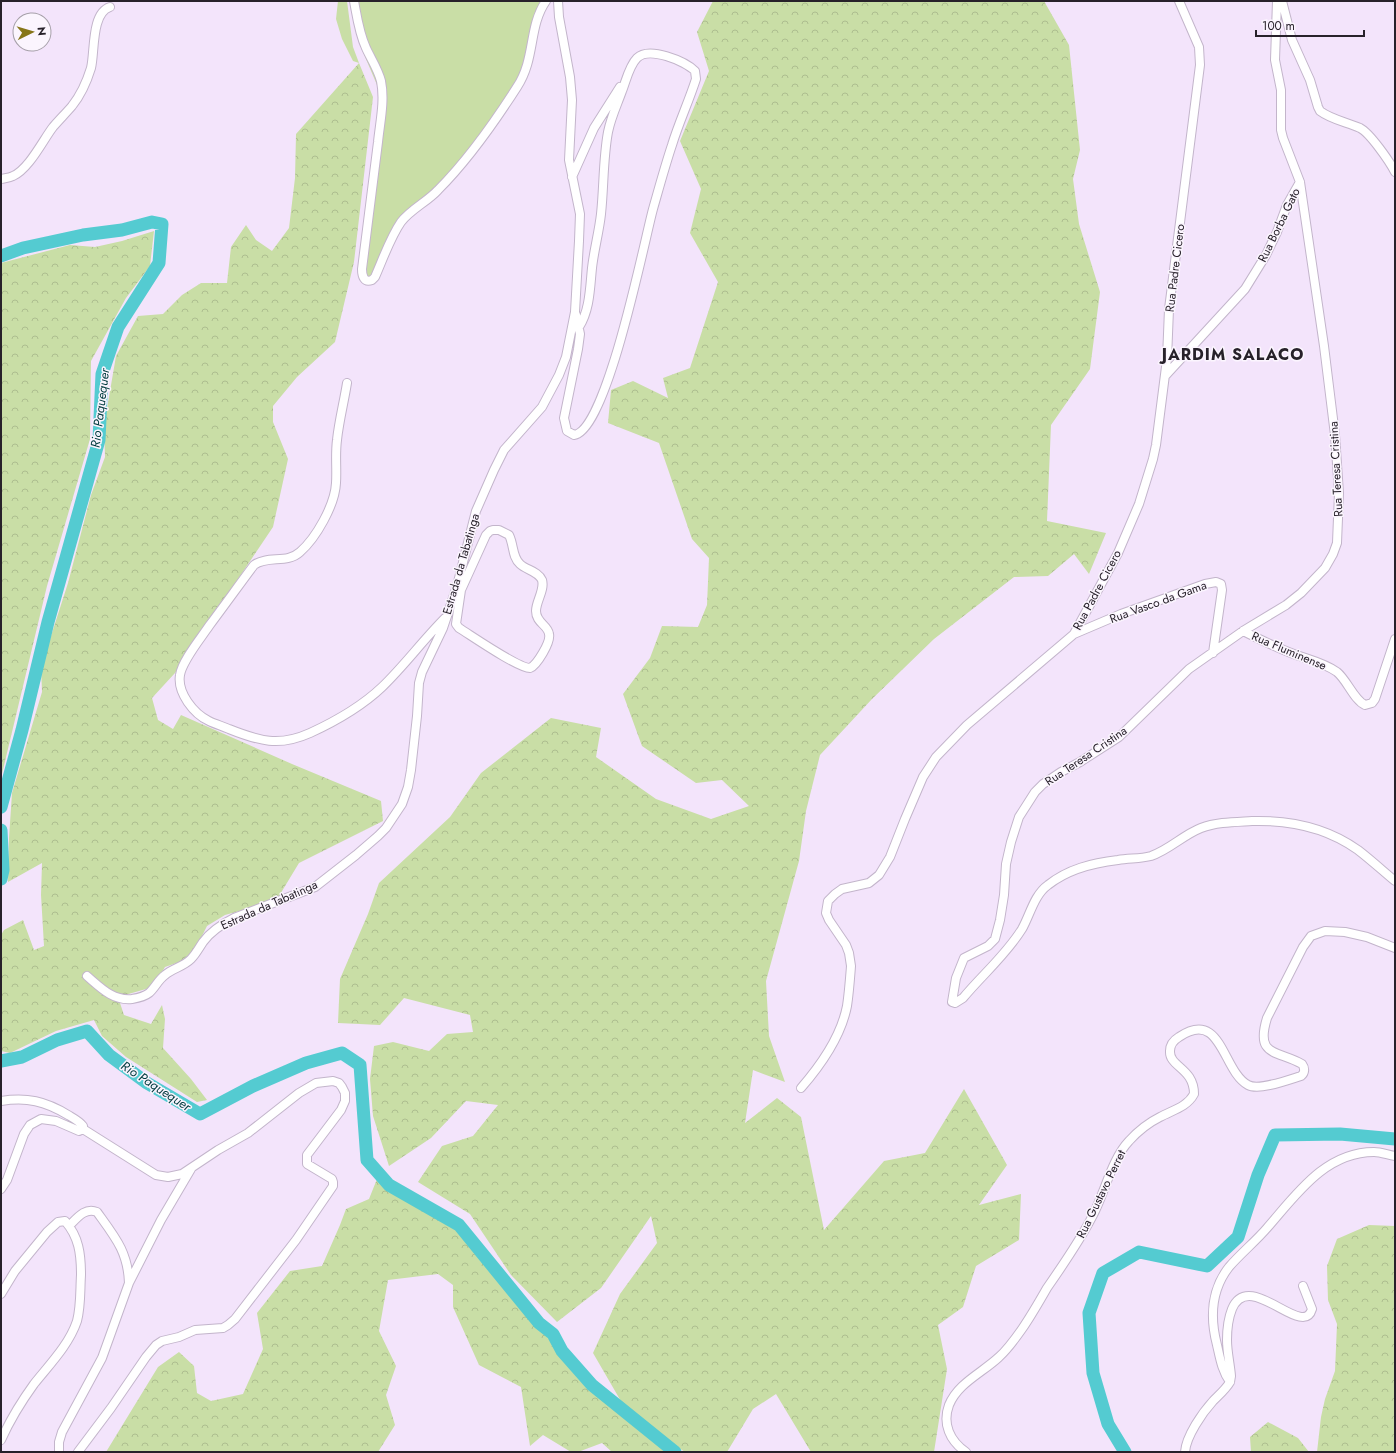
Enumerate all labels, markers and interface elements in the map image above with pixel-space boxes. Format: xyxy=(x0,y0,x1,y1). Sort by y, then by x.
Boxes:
north arrow xyxy=(12,12,52,52)
scale bar xyxy=(1256,12,1364,38)
text: 100 m xyxy=(1262,17,1295,35)
text: N xyxy=(34,26,50,36)
street label: Rua Borba Gato xyxy=(1253,184,1305,265)
street label: Rua Padre Cicero xyxy=(1161,222,1189,313)
district label: JARDIM SALACO xyxy=(1159,343,1304,366)
water label: Rio Paquequer xyxy=(86,367,114,449)
street label: Rua Teresa Cristina xyxy=(1324,421,1347,517)
street label: Estrada da Tabatinga xyxy=(438,511,484,617)
street label: Rua Padre Cicero xyxy=(1068,546,1126,633)
street label: Rua Vasco da Gama xyxy=(1107,576,1209,628)
street label: Rua Fluminense xyxy=(1249,627,1329,675)
street label: Rua Teresa Cristina xyxy=(1041,722,1131,790)
street label: Estrada da Tabatinga xyxy=(218,875,321,934)
water label: Rio Paquequer xyxy=(117,1056,195,1116)
street label: Rua Gustavo Perret xyxy=(1072,1147,1130,1241)

